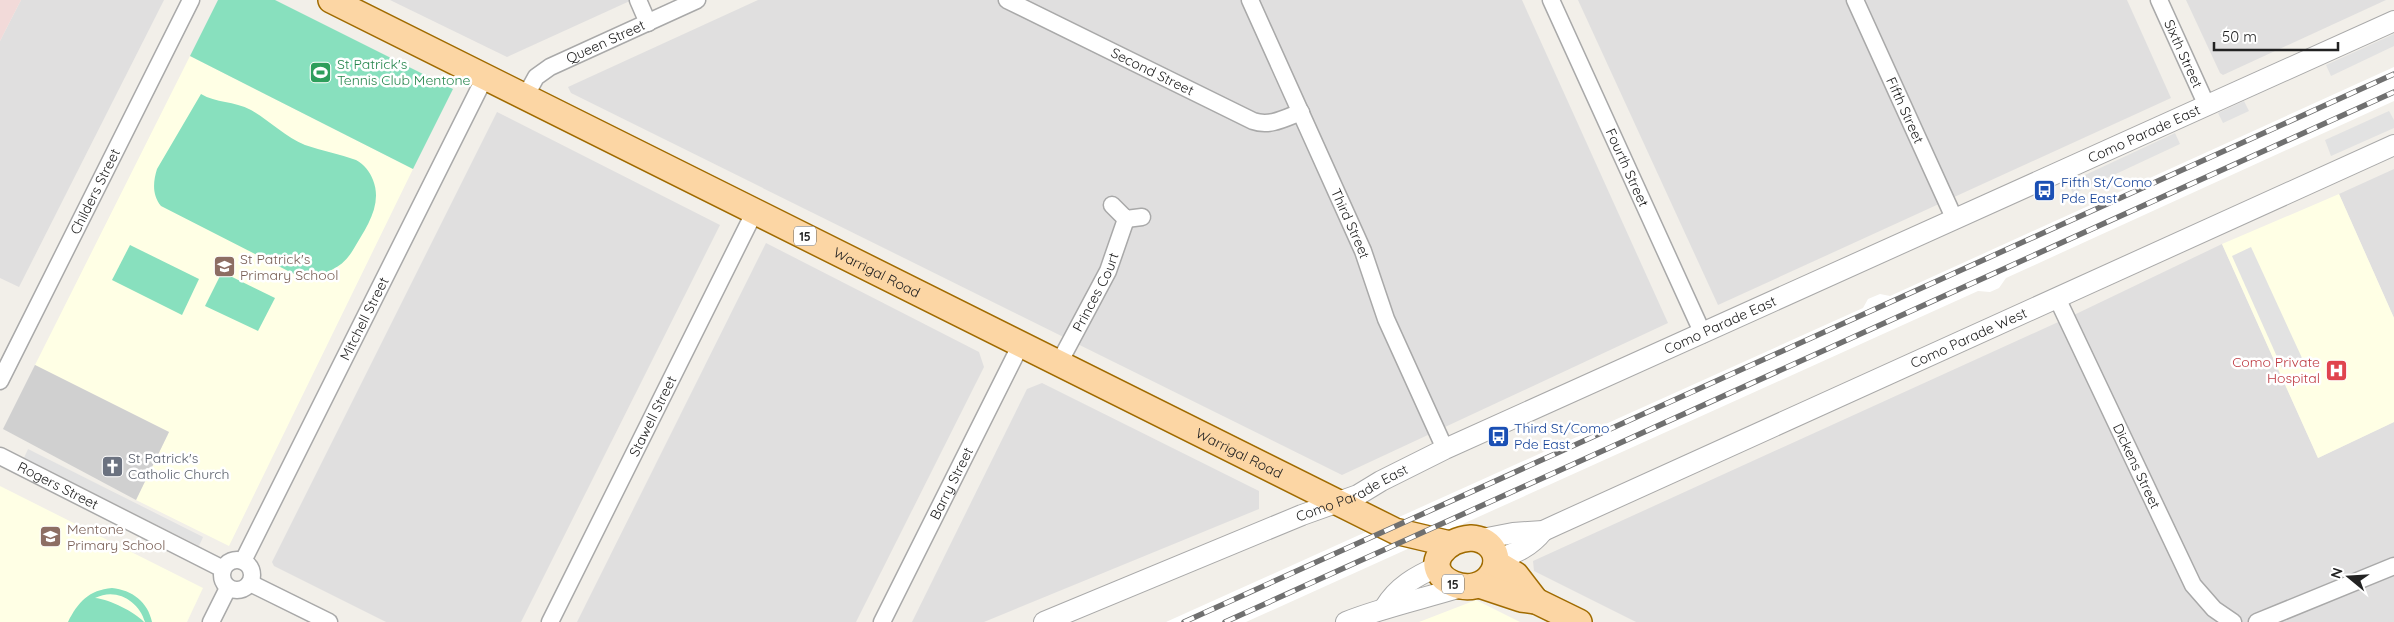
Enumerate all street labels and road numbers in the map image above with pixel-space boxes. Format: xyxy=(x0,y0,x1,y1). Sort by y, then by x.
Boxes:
street label: Queen Street xyxy=(563,16,648,68)
street label: Sixth Street xyxy=(2160,17,2207,91)
street label: Second Street xyxy=(1108,44,1197,100)
street label: Fifth Street xyxy=(1882,74,1928,146)
street label: Como Parade East xyxy=(2085,101,2203,167)
street label: Fourth Street xyxy=(1602,125,1653,210)
street label: Childers Street xyxy=(66,145,124,237)
street label: Third Street xyxy=(1327,185,1374,261)
road number: 15 xyxy=(794,227,816,246)
street label: Warrigal Road xyxy=(830,243,923,302)
street label: Princes Court xyxy=(1068,250,1123,335)
street label: Mitchell Street xyxy=(336,274,393,363)
street label: Como Parade East xyxy=(1661,292,1779,358)
street label: Como Parade West xyxy=(1908,304,2030,372)
street label: Stawell Street xyxy=(625,373,680,460)
street label: Dickens Street xyxy=(2109,421,2165,512)
street label: Warrigal Road xyxy=(1193,424,1286,482)
street label: Barry Street xyxy=(926,444,977,522)
street label: Rogers Street xyxy=(15,457,102,513)
street label: Como Parade East xyxy=(1293,460,1411,526)
road number: 15 xyxy=(1442,574,1464,594)

